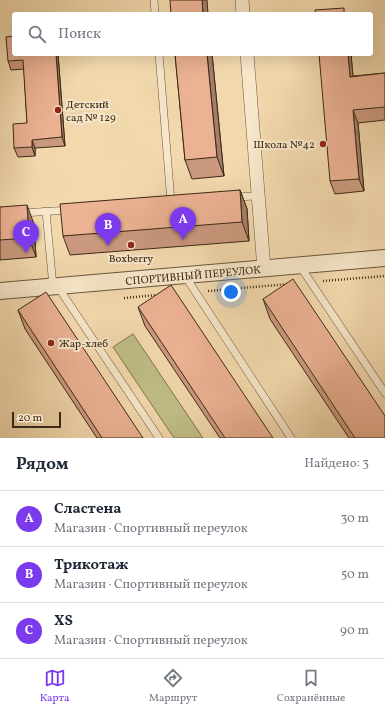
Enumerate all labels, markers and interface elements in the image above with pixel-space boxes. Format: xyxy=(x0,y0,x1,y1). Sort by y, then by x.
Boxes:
search box xyxy=(12,12,373,56)
icon: search xyxy=(26,23,48,45)
text: Поиск xyxy=(58,24,101,45)
place label: Детский сад № 129 xyxy=(66,98,116,126)
marker: Детский сад № 129 xyxy=(53,105,63,115)
place label: Школа №42 xyxy=(253,138,315,153)
marker: Школа №42 xyxy=(318,139,328,149)
pin: A xyxy=(170,207,196,240)
pin: B xyxy=(95,213,121,246)
pin: C xyxy=(13,220,39,253)
marker: Boxberry xyxy=(126,240,136,250)
place label: Boxberry xyxy=(109,252,153,267)
street label: СПОРТИВНЫЙ ПЕРЕУЛОК xyxy=(125,263,262,290)
your location xyxy=(221,282,241,302)
place label: Жар-хлеб xyxy=(59,337,108,352)
marker: Жар-хлеб xyxy=(46,338,56,348)
scale bar xyxy=(12,410,61,429)
text: 20 m xyxy=(18,411,42,426)
text: Рядом xyxy=(16,453,69,476)
text: Найдено: 3 xyxy=(304,455,369,473)
text: Сластена xyxy=(54,499,122,520)
text: A xyxy=(24,510,34,528)
text: 30 m xyxy=(341,510,369,528)
text: Магазин · Спортивный переулок xyxy=(54,520,248,538)
text: Трикотаж xyxy=(54,555,129,576)
text: B xyxy=(25,566,33,584)
text: 50 m xyxy=(341,566,369,584)
text: Магазин · Спортивный переулок xyxy=(54,576,248,594)
text: XS xyxy=(54,611,73,632)
text: C xyxy=(25,622,33,640)
text: 90 m xyxy=(340,622,369,640)
text: Магазин · Спортивный переулок xyxy=(54,632,248,650)
tab: Карта xyxy=(40,667,70,706)
tab: Маршрут xyxy=(149,667,197,706)
tab: Сохранённые xyxy=(277,667,345,706)

